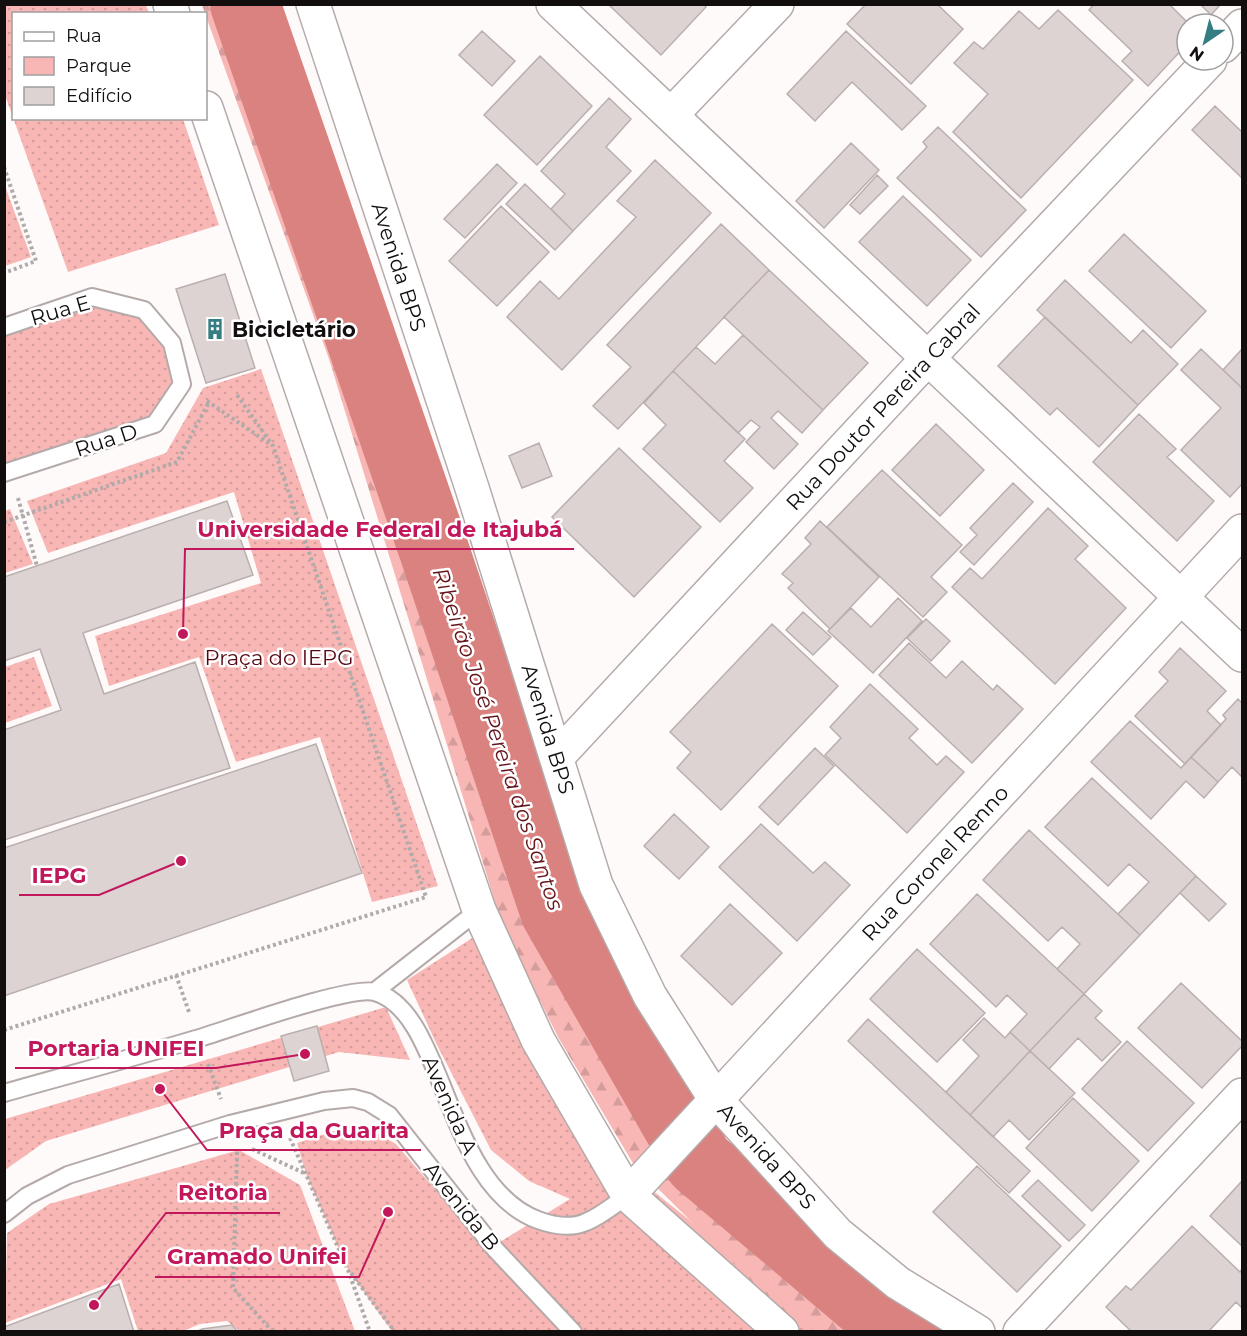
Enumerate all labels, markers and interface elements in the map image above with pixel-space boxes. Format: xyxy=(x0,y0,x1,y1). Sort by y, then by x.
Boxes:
legend xyxy=(12,12,207,120)
north arrow xyxy=(1175,12,1235,72)
text: Rua xyxy=(66,25,102,47)
text: N xyxy=(1186,42,1207,65)
text: Parque xyxy=(66,55,132,77)
text: Edifício xyxy=(66,85,132,107)
street label: Avenida BPS xyxy=(366,199,432,335)
street label: Rua E xyxy=(27,290,93,330)
street label: Rua Doutor Pereira Cabral xyxy=(781,298,985,516)
building icon: Bicicletário xyxy=(203,317,227,341)
place label: Bicicletário xyxy=(232,317,356,342)
street label: Rua D xyxy=(71,418,141,462)
callout: Universidade Federal de Itajubá xyxy=(185,509,574,549)
text: Universidade Federal de Itajubá xyxy=(197,516,563,543)
water label: Ribeirão José Pereira dos Santos xyxy=(427,564,570,914)
park label: Praça do IEPG xyxy=(205,645,353,670)
street label: Avenida BPS xyxy=(516,661,580,797)
street label: Rua Coronel Renno xyxy=(856,780,1014,946)
callout: IEPG xyxy=(19,855,99,895)
text: IEPG xyxy=(31,862,87,889)
callout: Portaria UNIFEI xyxy=(15,1028,216,1068)
text: Portaria UNIFEI xyxy=(27,1035,205,1062)
street label: Avenida A xyxy=(417,1052,483,1159)
street label: Avenida BPS xyxy=(713,1098,821,1214)
callout: Praça da Guarita xyxy=(207,1110,421,1150)
text: Praça da Guarita xyxy=(219,1117,409,1144)
street label: Avenida B xyxy=(419,1157,505,1255)
callout: Reitoria xyxy=(166,1173,280,1213)
text: Reitoria xyxy=(178,1179,268,1206)
callout: Gramado Unifei xyxy=(155,1237,359,1277)
text: Gramado Unifei xyxy=(167,1243,347,1270)

